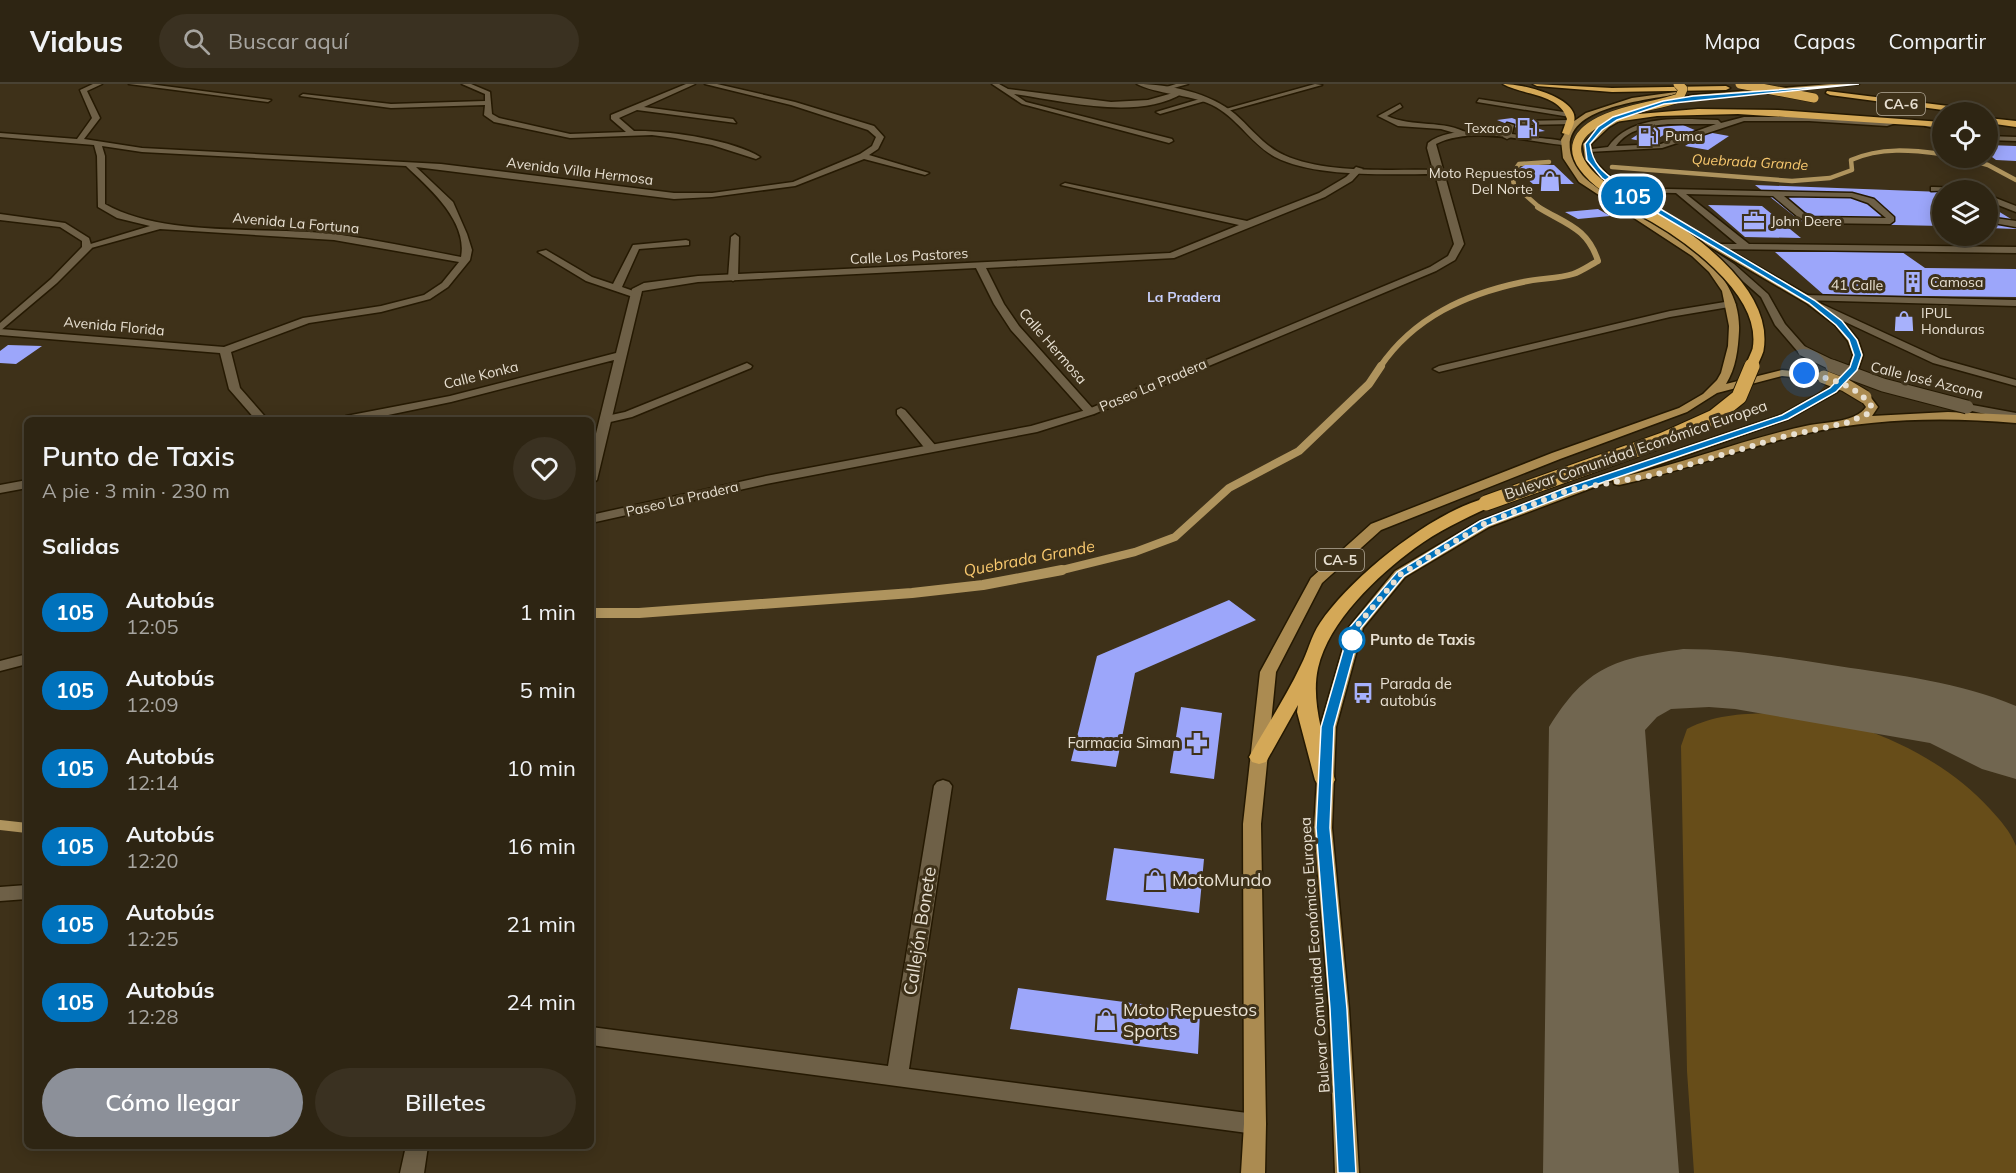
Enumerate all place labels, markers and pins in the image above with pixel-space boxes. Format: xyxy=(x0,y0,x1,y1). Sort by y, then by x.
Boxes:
fuel station icon: Texaco xyxy=(1515,116,1539,140)
place label: Texaco xyxy=(1464,119,1510,137)
fuel station icon: Puma xyxy=(1636,124,1660,148)
place label: Puma xyxy=(1665,127,1703,145)
place label: Moto Repuestos Del Norte xyxy=(1429,164,1533,198)
shop icon: Moto Repuestos Del Norte xyxy=(1538,169,1562,193)
office icon: John Deere xyxy=(1742,209,1766,233)
place label: John Deere xyxy=(1771,212,1842,230)
building icon: Camosa xyxy=(1901,270,1925,294)
place label: Camosa xyxy=(1930,273,1983,291)
place label: IPUL Honduras xyxy=(1921,304,1985,338)
shop icon: IPUL Honduras xyxy=(1892,309,1916,333)
marker: Punto de Taxis xyxy=(1339,627,1365,653)
place label: Punto de Taxis xyxy=(1370,630,1475,649)
place label: Parada de autobús xyxy=(1380,674,1452,710)
bus stop icon: Parada de autobús xyxy=(1351,681,1375,705)
pharmacy icon: Farmacia Siman xyxy=(1185,731,1209,755)
place label: Farmacia Siman xyxy=(1067,733,1180,752)
shop icon: MotoMundo xyxy=(1143,868,1167,892)
place label: MotoMundo xyxy=(1172,868,1272,891)
place label: Moto Repuestos Sports xyxy=(1123,998,1257,1042)
shop icon: Moto Repuestos Sports xyxy=(1094,1008,1118,1032)

